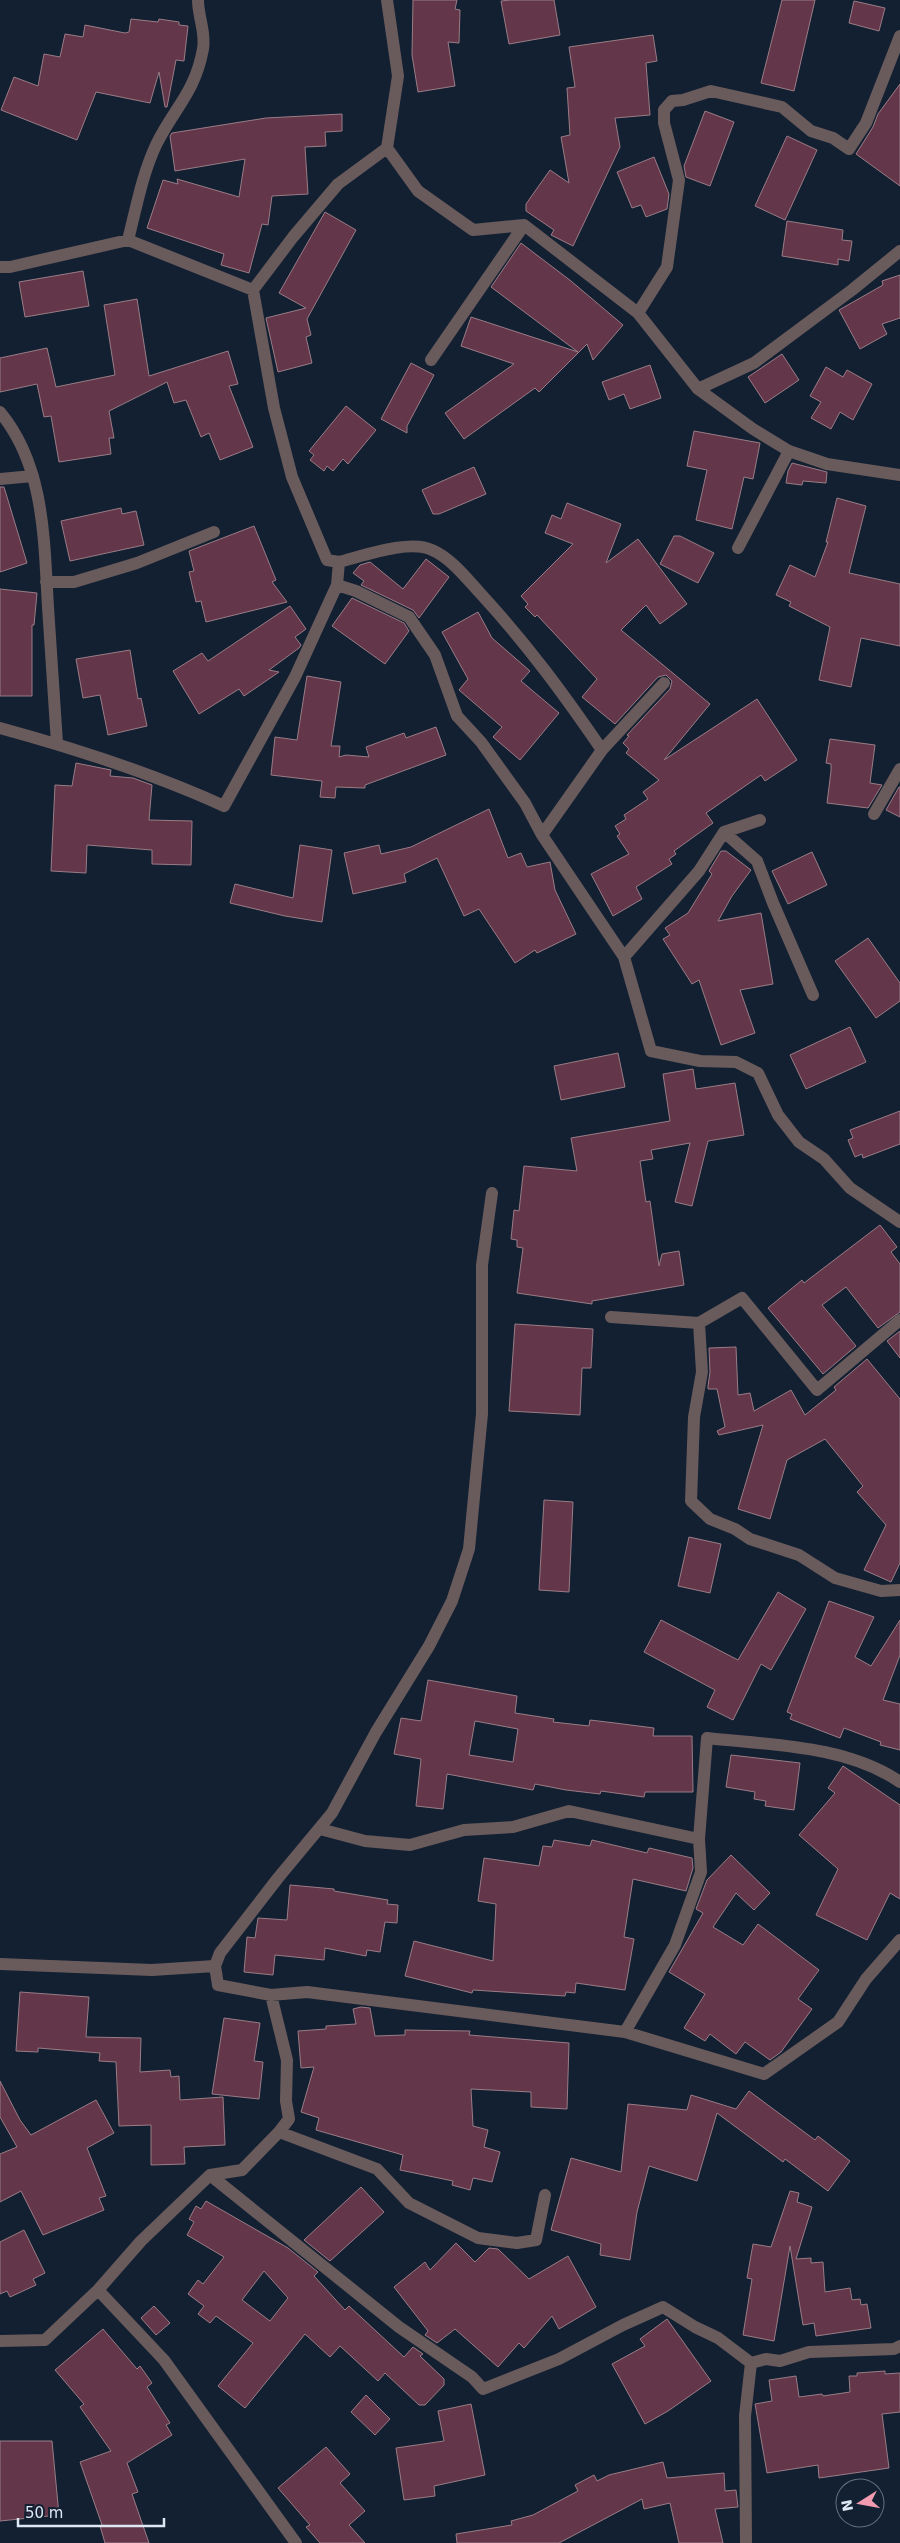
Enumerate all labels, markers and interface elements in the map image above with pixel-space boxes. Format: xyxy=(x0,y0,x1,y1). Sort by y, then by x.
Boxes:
north arrow xyxy=(835,2478,885,2528)
scale bar xyxy=(18,2496,164,2528)
text: N xyxy=(838,2498,856,2513)
text: 50 m xyxy=(25,2504,63,2522)

